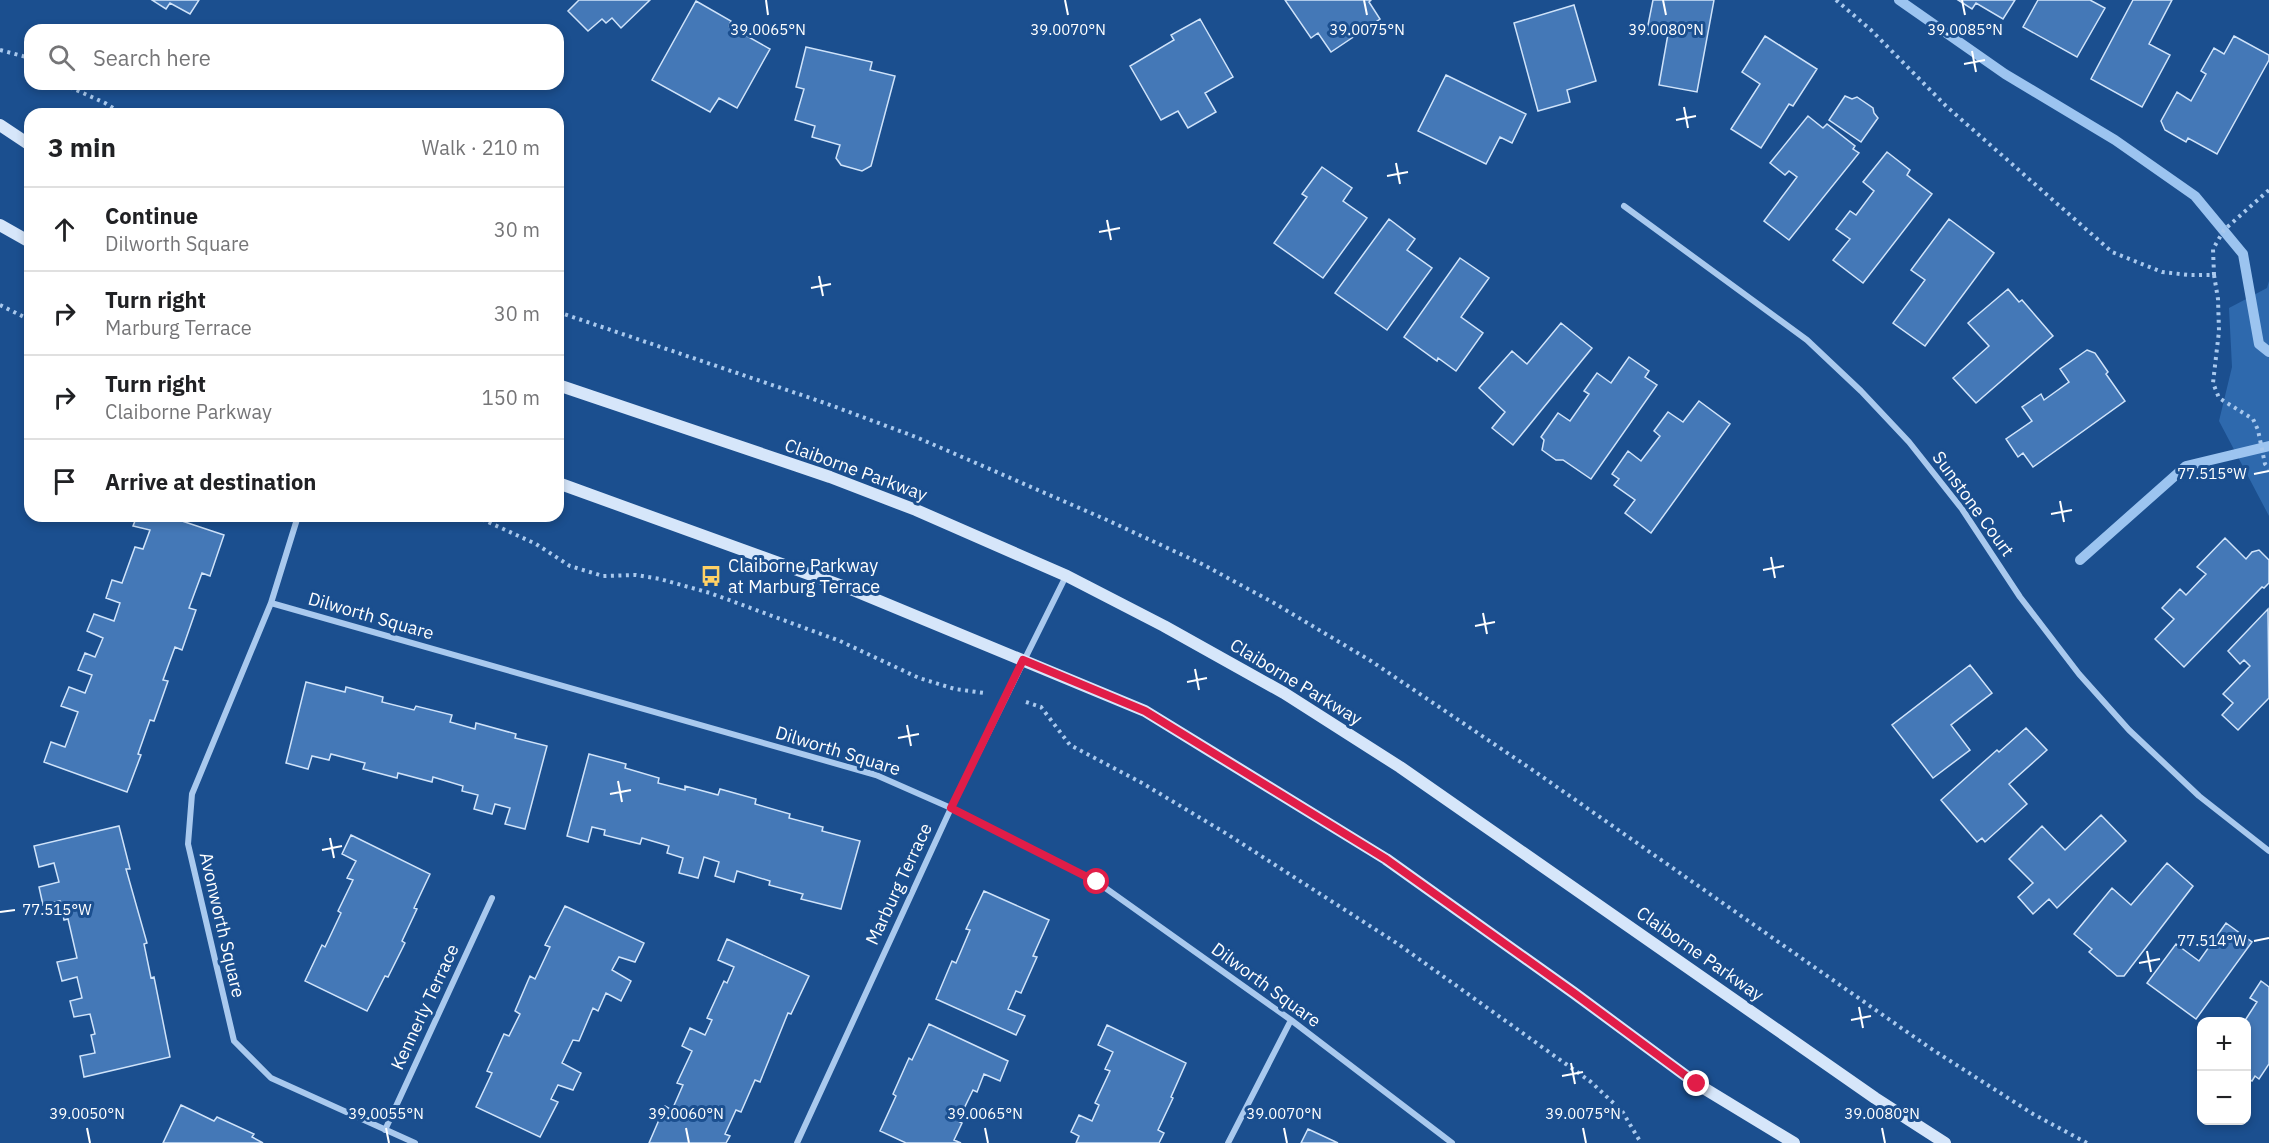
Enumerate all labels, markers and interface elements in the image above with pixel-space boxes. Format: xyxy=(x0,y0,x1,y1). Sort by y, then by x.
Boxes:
text: 39.0065°N xyxy=(730,20,806,39)
text: 39.0070°N xyxy=(1030,20,1106,39)
text: 39.0075°N xyxy=(1329,20,1405,39)
text: 39.0080°N xyxy=(1628,20,1704,39)
text: 39.0085°N xyxy=(1927,20,2003,39)
search box xyxy=(24,24,564,90)
icon: search xyxy=(45,41,78,74)
text: Search here xyxy=(93,43,211,72)
text: 3 min xyxy=(48,130,116,164)
text: Walk · 210 m xyxy=(422,134,540,161)
text: Continue xyxy=(105,201,198,230)
icon: ahead xyxy=(48,213,81,246)
text: 30 m xyxy=(494,216,540,243)
text: Dilworth Square xyxy=(105,230,249,257)
text: Turn right xyxy=(105,285,206,314)
icon: right xyxy=(48,297,81,330)
text: 30 m xyxy=(494,300,540,327)
text: Marburg Terrace xyxy=(105,314,252,341)
text: Turn right xyxy=(105,369,206,398)
icon: right xyxy=(48,381,81,414)
text: 150 m xyxy=(482,384,540,411)
text: Claiborne Parkway xyxy=(105,398,272,425)
street label: Claiborne Parkway xyxy=(782,433,931,506)
street label: Sunstone Court xyxy=(1927,446,2019,561)
text: 77.515°W xyxy=(2177,464,2247,483)
icon: arrive xyxy=(48,465,81,498)
text: Arrive at destination xyxy=(105,467,316,496)
place label: Claiborne Parkway at Marburg Terrace xyxy=(728,554,880,598)
bus stop icon: Claiborne Parkway at Marburg Terrace xyxy=(699,564,723,588)
street label: Dilworth Square xyxy=(306,587,437,644)
street label: Claiborne Parkway xyxy=(1226,633,1367,730)
street label: Dilworth Square xyxy=(773,721,904,781)
street label: Marburg Terrace xyxy=(860,819,937,948)
street label: Avonworth Square xyxy=(195,850,250,1000)
route start xyxy=(1083,868,1109,894)
text: 77.515°W xyxy=(22,900,92,919)
street label: Claiborne Parkway xyxy=(1632,901,1768,1006)
text: 77.514°W xyxy=(2177,931,2247,950)
street label: Dilworth Square xyxy=(1207,937,1326,1032)
street label: Kennerly Terrace xyxy=(385,940,464,1073)
map controls xyxy=(2197,1017,2251,1125)
button: + xyxy=(2197,1017,2251,1071)
route end xyxy=(1683,1070,1709,1096)
button: − xyxy=(2197,1071,2251,1125)
text: 39.0050°N xyxy=(49,1104,125,1123)
text: 39.0055°N xyxy=(348,1104,424,1123)
text: 39.0060°N xyxy=(648,1104,724,1123)
text: 39.0065°N xyxy=(947,1104,1023,1123)
text: 39.0070°N xyxy=(1246,1104,1322,1123)
text: 39.0075°N xyxy=(1545,1104,1621,1123)
text: 39.0080°N xyxy=(1844,1104,1920,1123)

